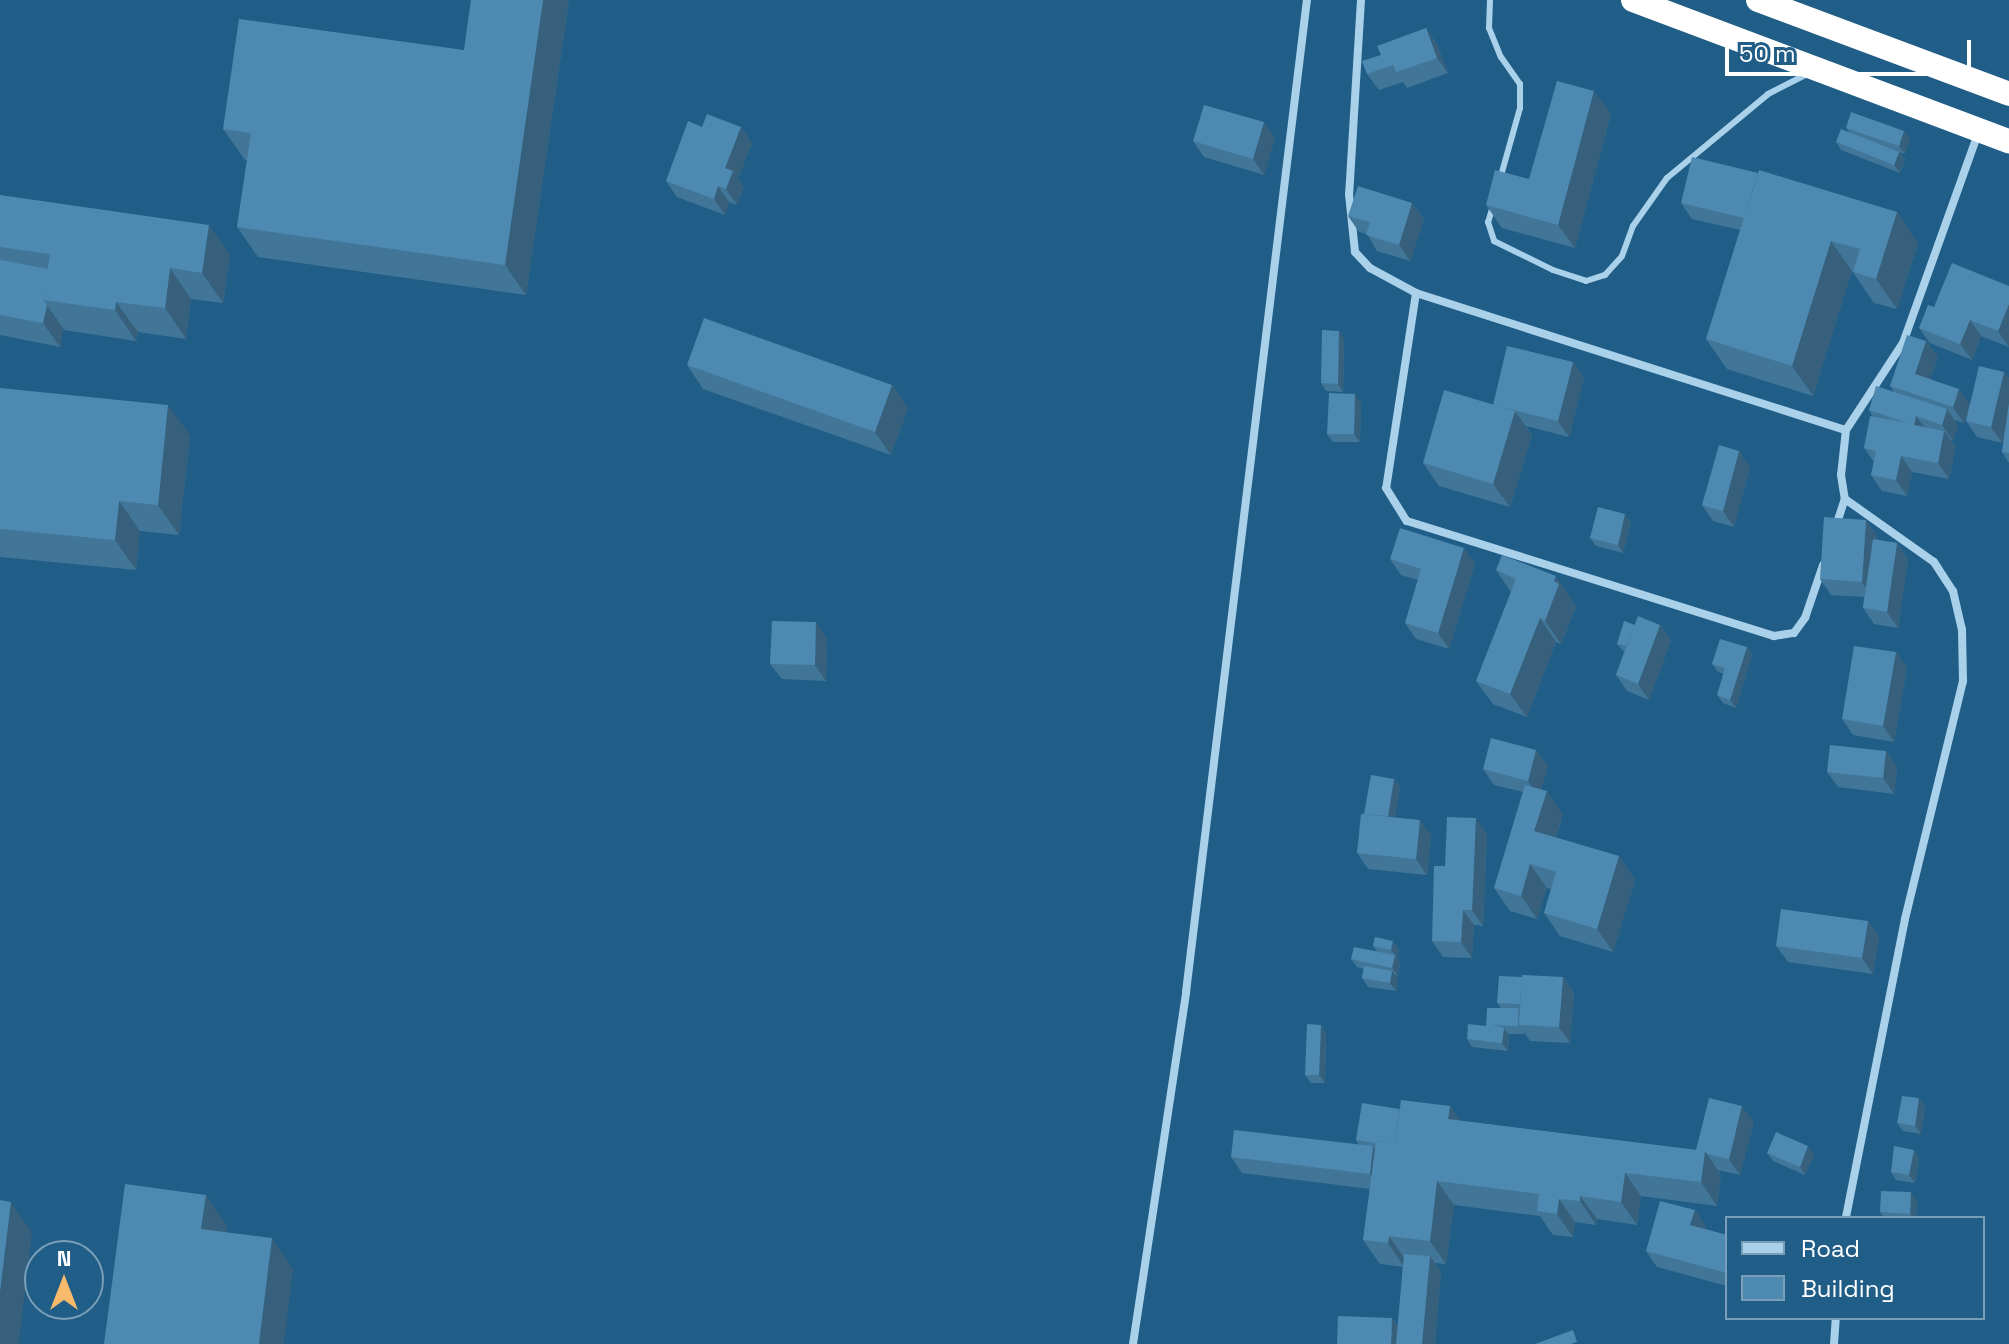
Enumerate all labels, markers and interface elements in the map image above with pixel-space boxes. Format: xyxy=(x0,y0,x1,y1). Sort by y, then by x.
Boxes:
scale bar xyxy=(1729,24,1975,74)
text: 50 m xyxy=(1739,38,1796,69)
legend xyxy=(1725,1216,1985,1320)
text: Road xyxy=(1801,1233,1860,1264)
north arrow xyxy=(24,1240,104,1320)
text: N xyxy=(57,1244,71,1272)
text: Building xyxy=(1801,1273,1895,1304)

